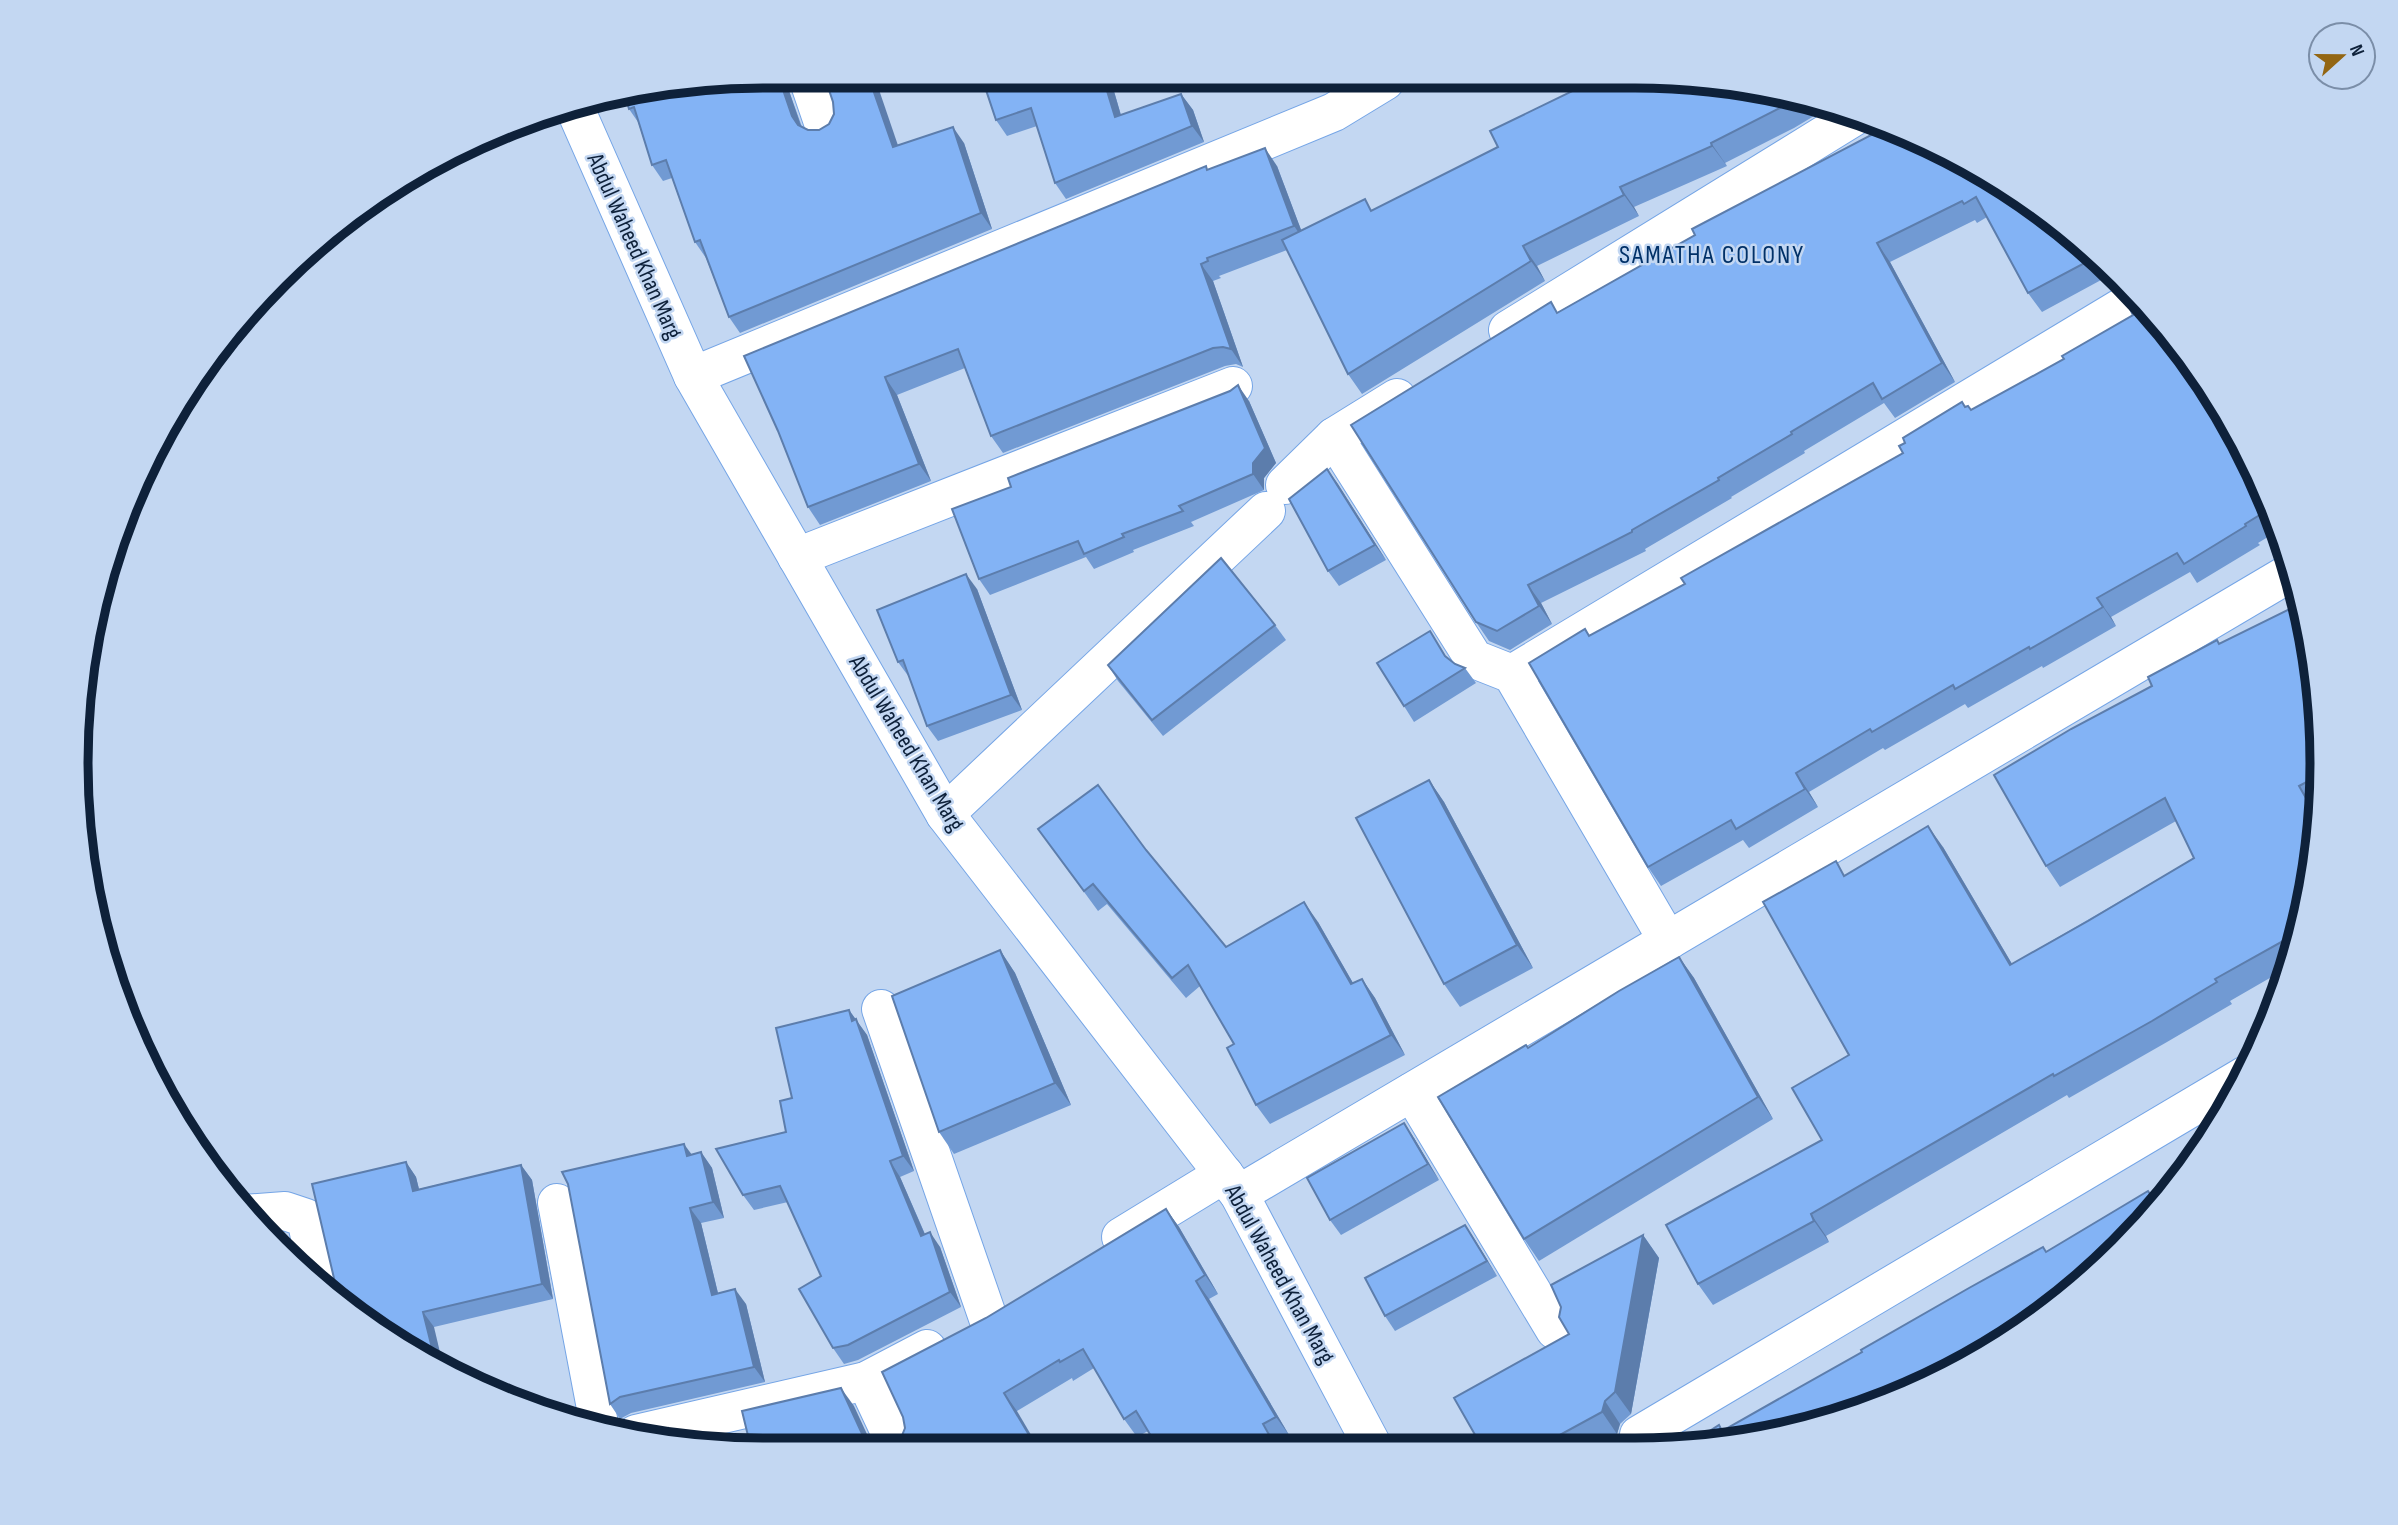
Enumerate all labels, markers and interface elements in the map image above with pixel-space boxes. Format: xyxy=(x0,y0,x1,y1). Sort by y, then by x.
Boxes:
north arrow xyxy=(2307,21,2377,91)
text: N xyxy=(2344,42,2369,59)
street label: Abdul Waheed Khan Marg xyxy=(580,148,689,344)
district label: SAMATHA COLONY xyxy=(1619,240,1805,271)
street label: Abdul Waheed Khan Marg xyxy=(842,649,971,837)
street label: Abdul Waheed Khan Marg xyxy=(1218,1179,1341,1369)

